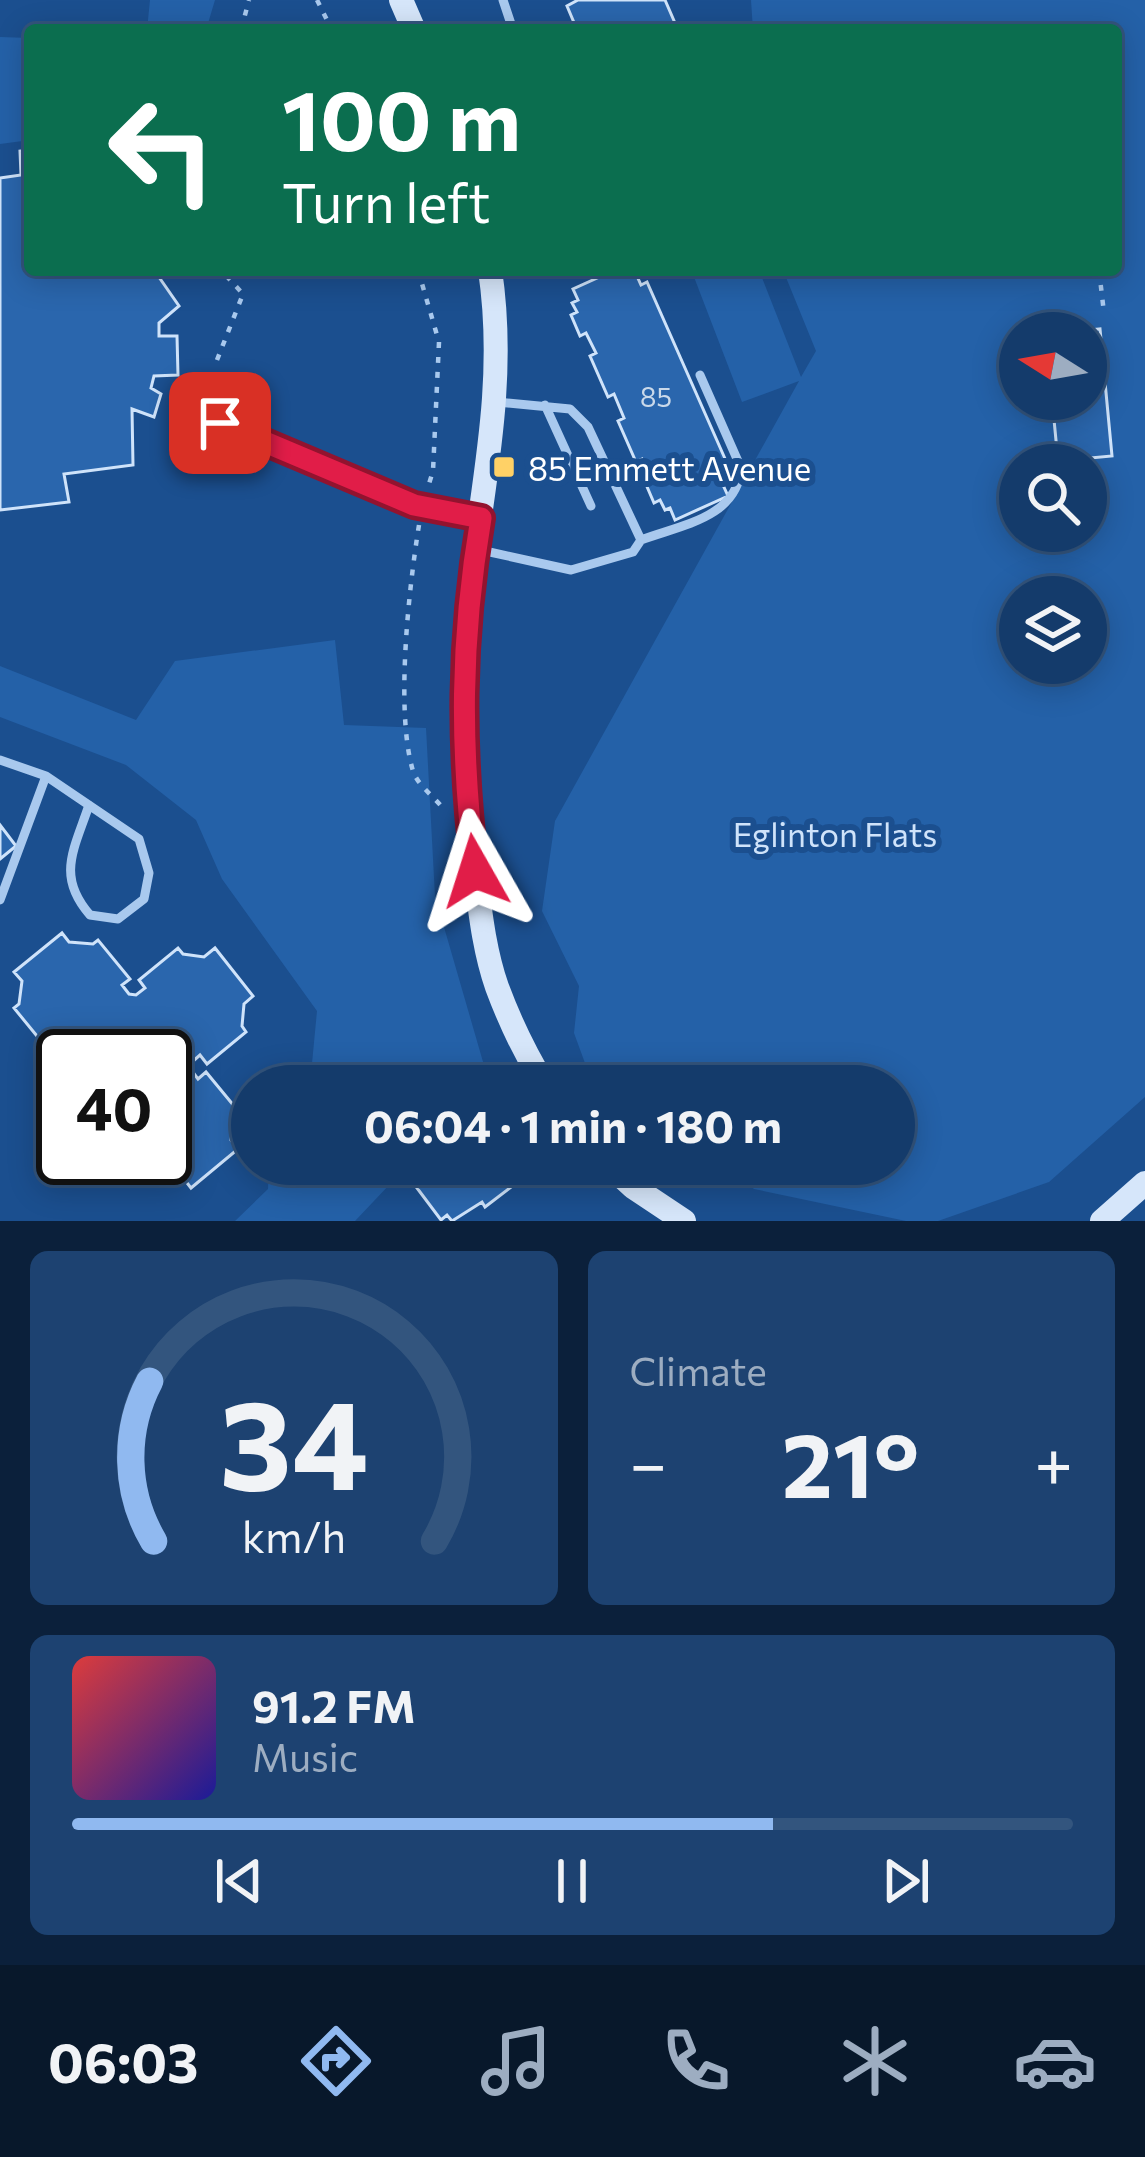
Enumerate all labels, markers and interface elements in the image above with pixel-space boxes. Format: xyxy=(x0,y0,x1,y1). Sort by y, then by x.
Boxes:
text: 100 m xyxy=(282,66,521,168)
icon: left xyxy=(84,72,240,228)
text: Turn left xyxy=(282,168,490,234)
north arrow xyxy=(999,312,1107,420)
map controls xyxy=(999,312,1107,684)
pin xyxy=(169,372,271,474)
house number: 85 xyxy=(640,380,672,413)
icon: arrive xyxy=(187,390,253,456)
button: search xyxy=(999,444,1107,552)
place label: 85 Emmett Avenue xyxy=(528,447,811,488)
marker: 85 Emmett Avenue xyxy=(491,454,517,480)
button: layers xyxy=(999,576,1107,684)
position arrow xyxy=(412,808,538,934)
park label: Eglinton Flats xyxy=(733,813,937,854)
speed limit sign: 40 xyxy=(36,1029,192,1185)
text: 06:04 · 1 min · 180 m xyxy=(364,1097,782,1152)
text: Climate xyxy=(630,1346,767,1394)
text: 34 xyxy=(219,1363,368,1516)
text: 21° xyxy=(782,1406,919,1517)
text: − xyxy=(630,1421,667,1502)
text: + xyxy=(1034,1421,1073,1502)
text: km/h xyxy=(242,1509,346,1562)
text: 91.2 FM xyxy=(252,1677,416,1732)
text: Music xyxy=(252,1732,358,1780)
icon: previous xyxy=(206,1848,272,1914)
icon: pause xyxy=(539,1848,605,1914)
icon: next xyxy=(873,1848,939,1914)
icon: directions xyxy=(294,2019,378,2103)
icon: music xyxy=(474,2019,558,2103)
icon: phone xyxy=(654,2019,738,2103)
icon: climate xyxy=(833,2019,917,2103)
icon: car xyxy=(1013,2019,1097,2103)
text: 06:03 xyxy=(48,2028,198,2094)

